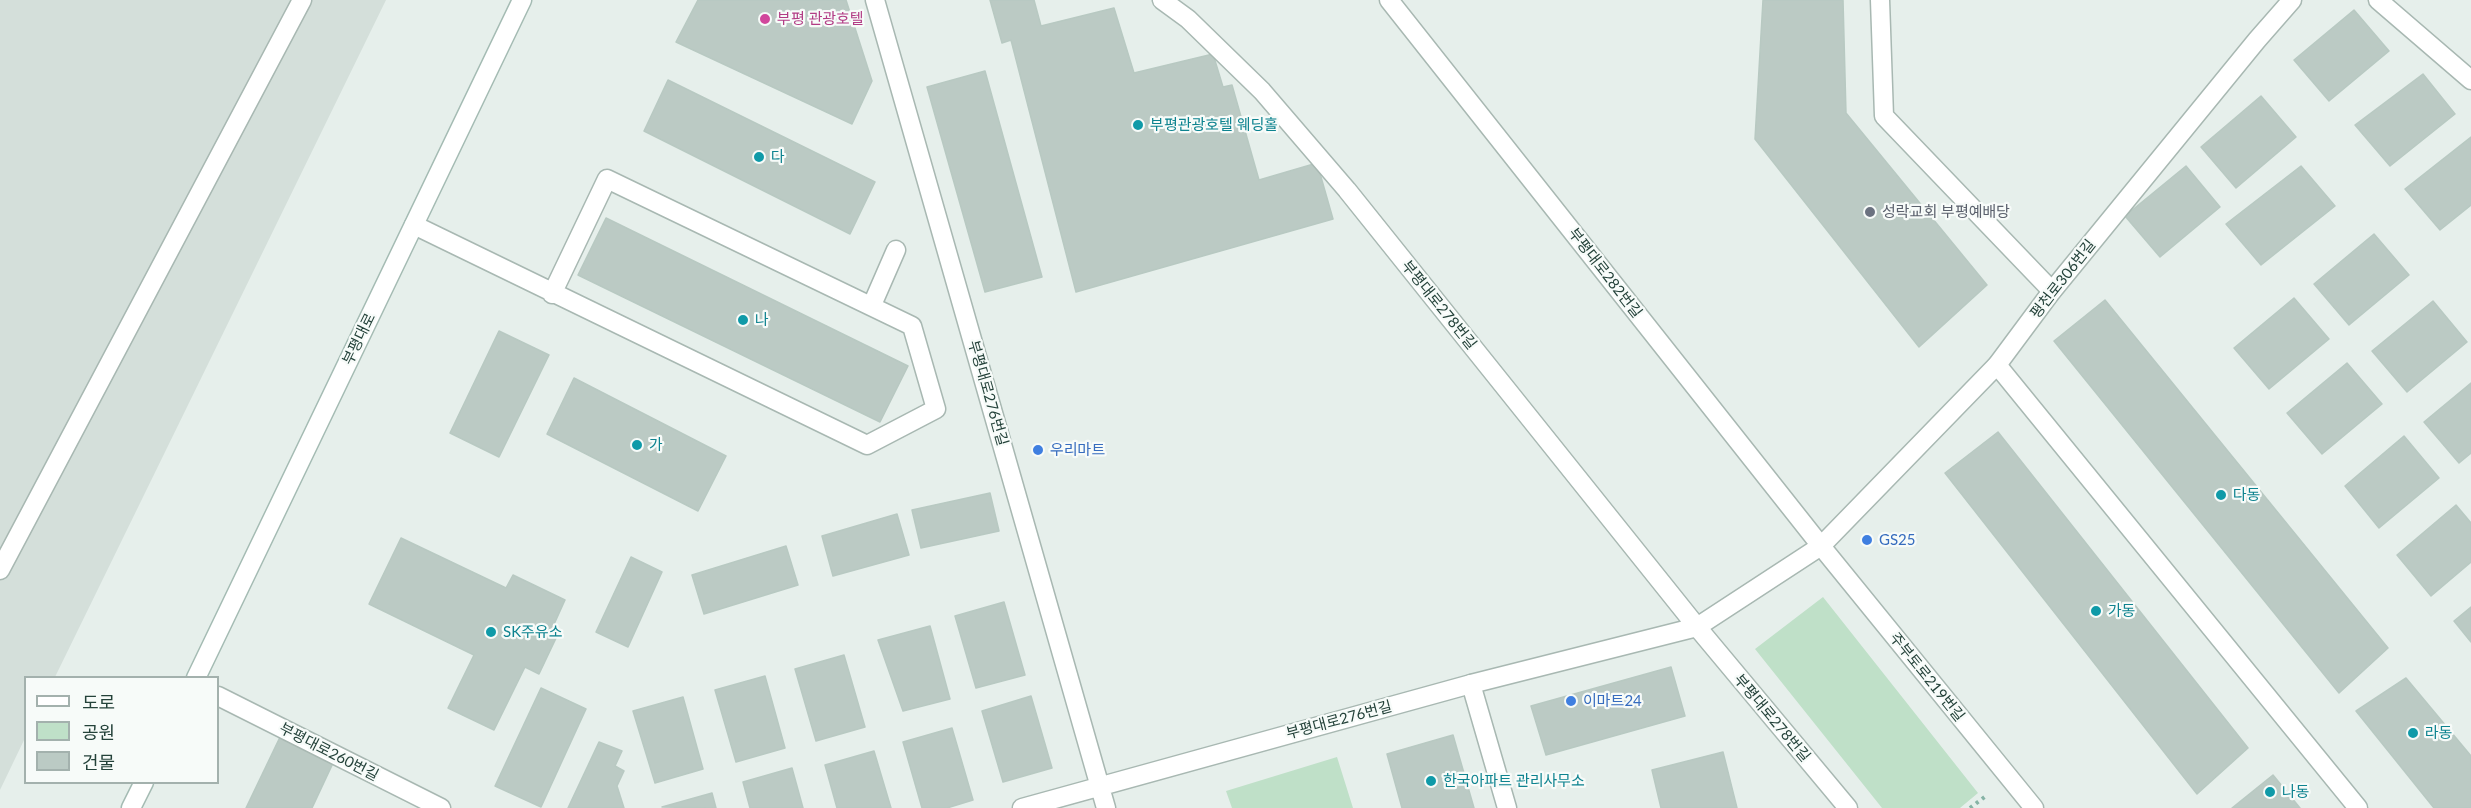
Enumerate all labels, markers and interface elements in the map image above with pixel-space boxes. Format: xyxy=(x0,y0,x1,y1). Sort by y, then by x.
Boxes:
place label: 부평 관광호텔 xyxy=(777,10,864,28)
marker: 부평 관광호텔 xyxy=(758,12,772,26)
place label: 부평관광호텔 웨딩홀 xyxy=(1150,116,1278,134)
marker: 부평관광호텔 웨딩홀 xyxy=(1131,118,1145,132)
place label: 다 xyxy=(771,148,785,166)
marker: 다 xyxy=(752,150,766,164)
place label: 성락교회 부평예배당 xyxy=(1882,203,2010,221)
marker: 성락교회 부평예배당 xyxy=(1863,205,1877,219)
street label: 부평대로282번길 xyxy=(1564,225,1646,321)
street label: 평천로306번길 xyxy=(2027,236,2099,322)
street label: 부평대로278번길 xyxy=(1398,257,1480,353)
street label: 부평대로 xyxy=(339,310,379,368)
place label: 나 xyxy=(755,311,769,329)
marker: 나 xyxy=(736,313,750,327)
street label: 부평대로276번길 xyxy=(964,338,1012,448)
place label: 가 xyxy=(649,436,663,454)
marker: 가 xyxy=(630,438,644,452)
place label: 우리마트 xyxy=(1050,441,1105,459)
marker: 우리마트 xyxy=(1031,443,1045,457)
place label: 다동 xyxy=(2233,486,2261,504)
marker: 다동 xyxy=(2214,488,2228,502)
place label: GS25 xyxy=(1879,531,1915,549)
marker: GS25 xyxy=(1860,533,1874,547)
place label: 가동 xyxy=(2108,602,2136,620)
marker: 가동 xyxy=(2089,604,2103,618)
place label: SK주유소 xyxy=(503,623,562,641)
marker: SK주유소 xyxy=(484,625,498,639)
street label: 주부토로219번길 xyxy=(1886,629,1968,725)
street label: 부평대로278번길 xyxy=(1730,671,1814,765)
legend xyxy=(24,676,219,784)
text: 도로 xyxy=(82,691,115,713)
place label: 이마트24 xyxy=(1583,692,1642,710)
marker: 이마트24 xyxy=(1564,694,1578,708)
street label: 부평대로276번길 xyxy=(1284,697,1394,743)
street label: 부평대로260번길 xyxy=(276,719,382,785)
text: 공원 xyxy=(82,721,115,743)
place label: 라동 xyxy=(2425,724,2453,742)
marker: 라동 xyxy=(2406,726,2420,740)
text: 건물 xyxy=(82,751,115,773)
place label: 한국아파트 관리사무소 xyxy=(1443,772,1585,790)
marker: 한국아파트 관리사무소 xyxy=(1424,774,1438,788)
place label: 나동 xyxy=(2282,783,2310,801)
marker: 나동 xyxy=(2263,785,2277,799)

